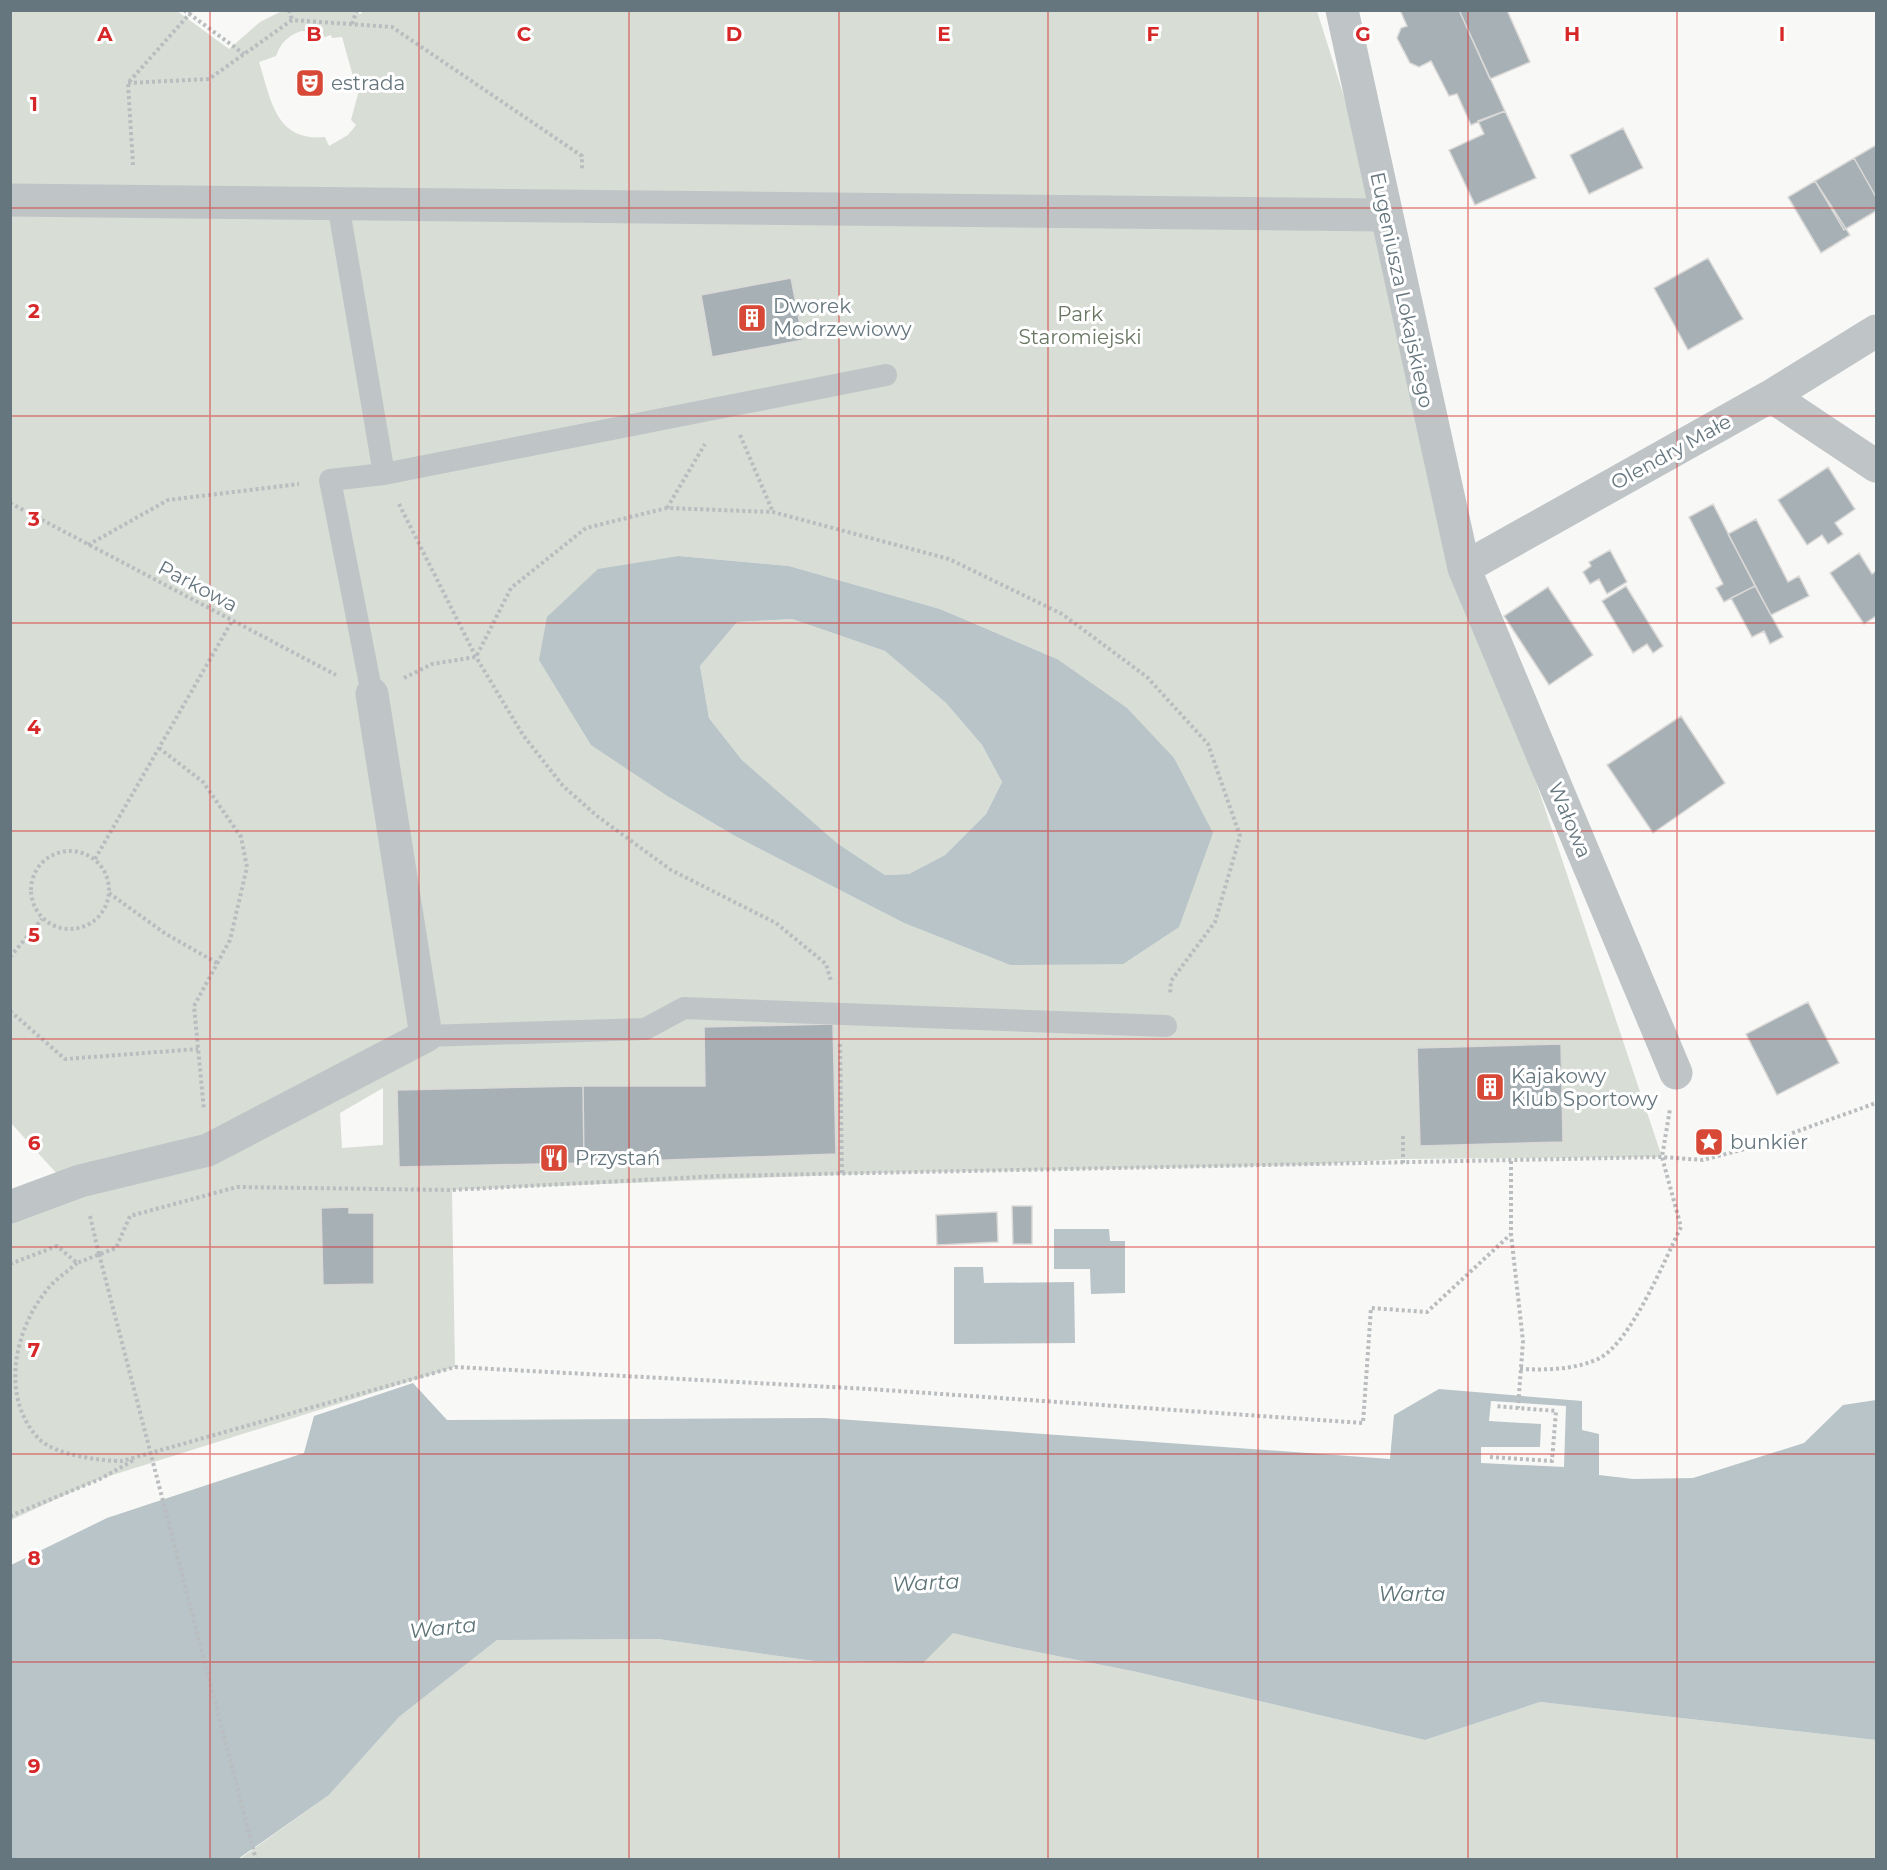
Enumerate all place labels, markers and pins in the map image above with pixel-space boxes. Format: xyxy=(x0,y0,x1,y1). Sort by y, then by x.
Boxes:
theatre icon: estrada xyxy=(294,67,326,99)
place label: estrada xyxy=(331,71,405,95)
place label: Dworek Modrzewiowy xyxy=(773,294,912,341)
building icon: Dworek Modrzewiowy xyxy=(736,302,768,334)
place label: Kajakowy Klub Sportowy xyxy=(1511,1064,1658,1111)
building icon: Kajakowy Klub Sportowy xyxy=(1474,1071,1506,1103)
place icon: bunkier xyxy=(1693,1126,1725,1158)
place label: bunkier xyxy=(1730,1130,1808,1154)
restaurant icon: Przystań xyxy=(538,1142,570,1174)
place label: Przystań xyxy=(575,1146,660,1170)

